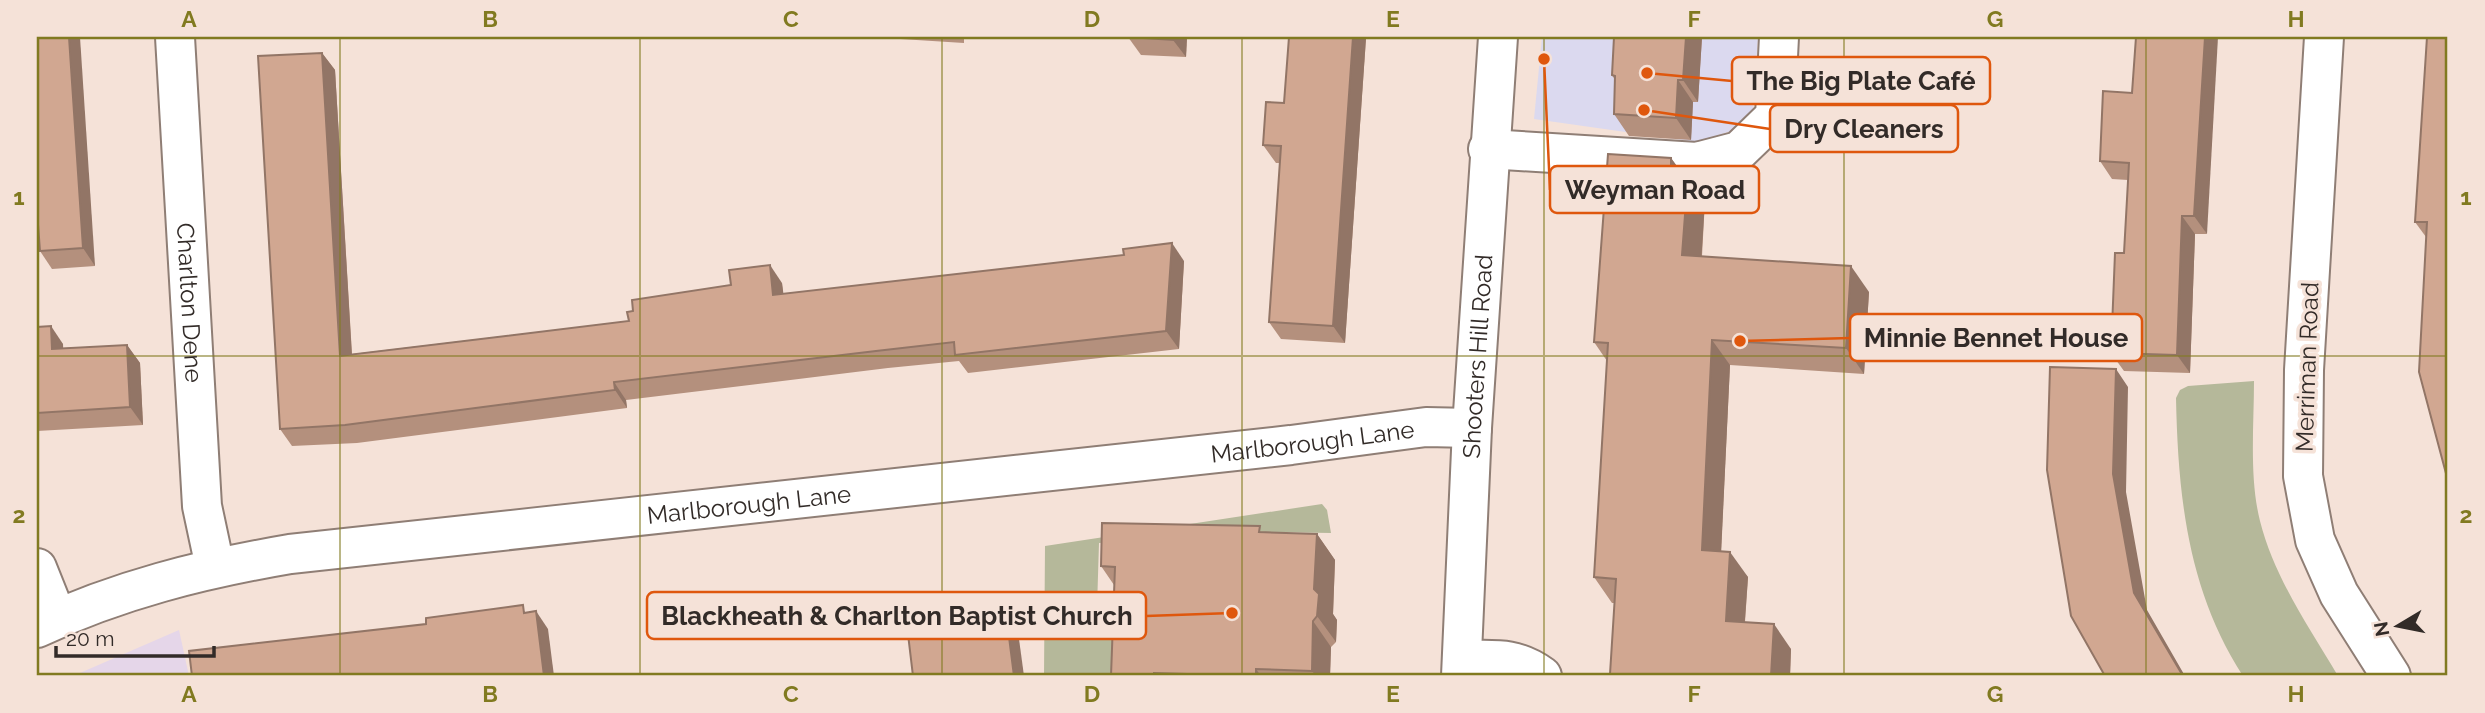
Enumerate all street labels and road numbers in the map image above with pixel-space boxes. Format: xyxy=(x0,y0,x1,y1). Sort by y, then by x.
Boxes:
street label: Charlton Dene xyxy=(171,222,209,383)
street label: Shooters Hill Road xyxy=(1456,254,1498,459)
street label: Merriman Road xyxy=(2290,282,2324,452)
street label: Marlborough Lane xyxy=(1209,414,1416,468)
street label: Marlborough Lane xyxy=(645,479,852,530)

